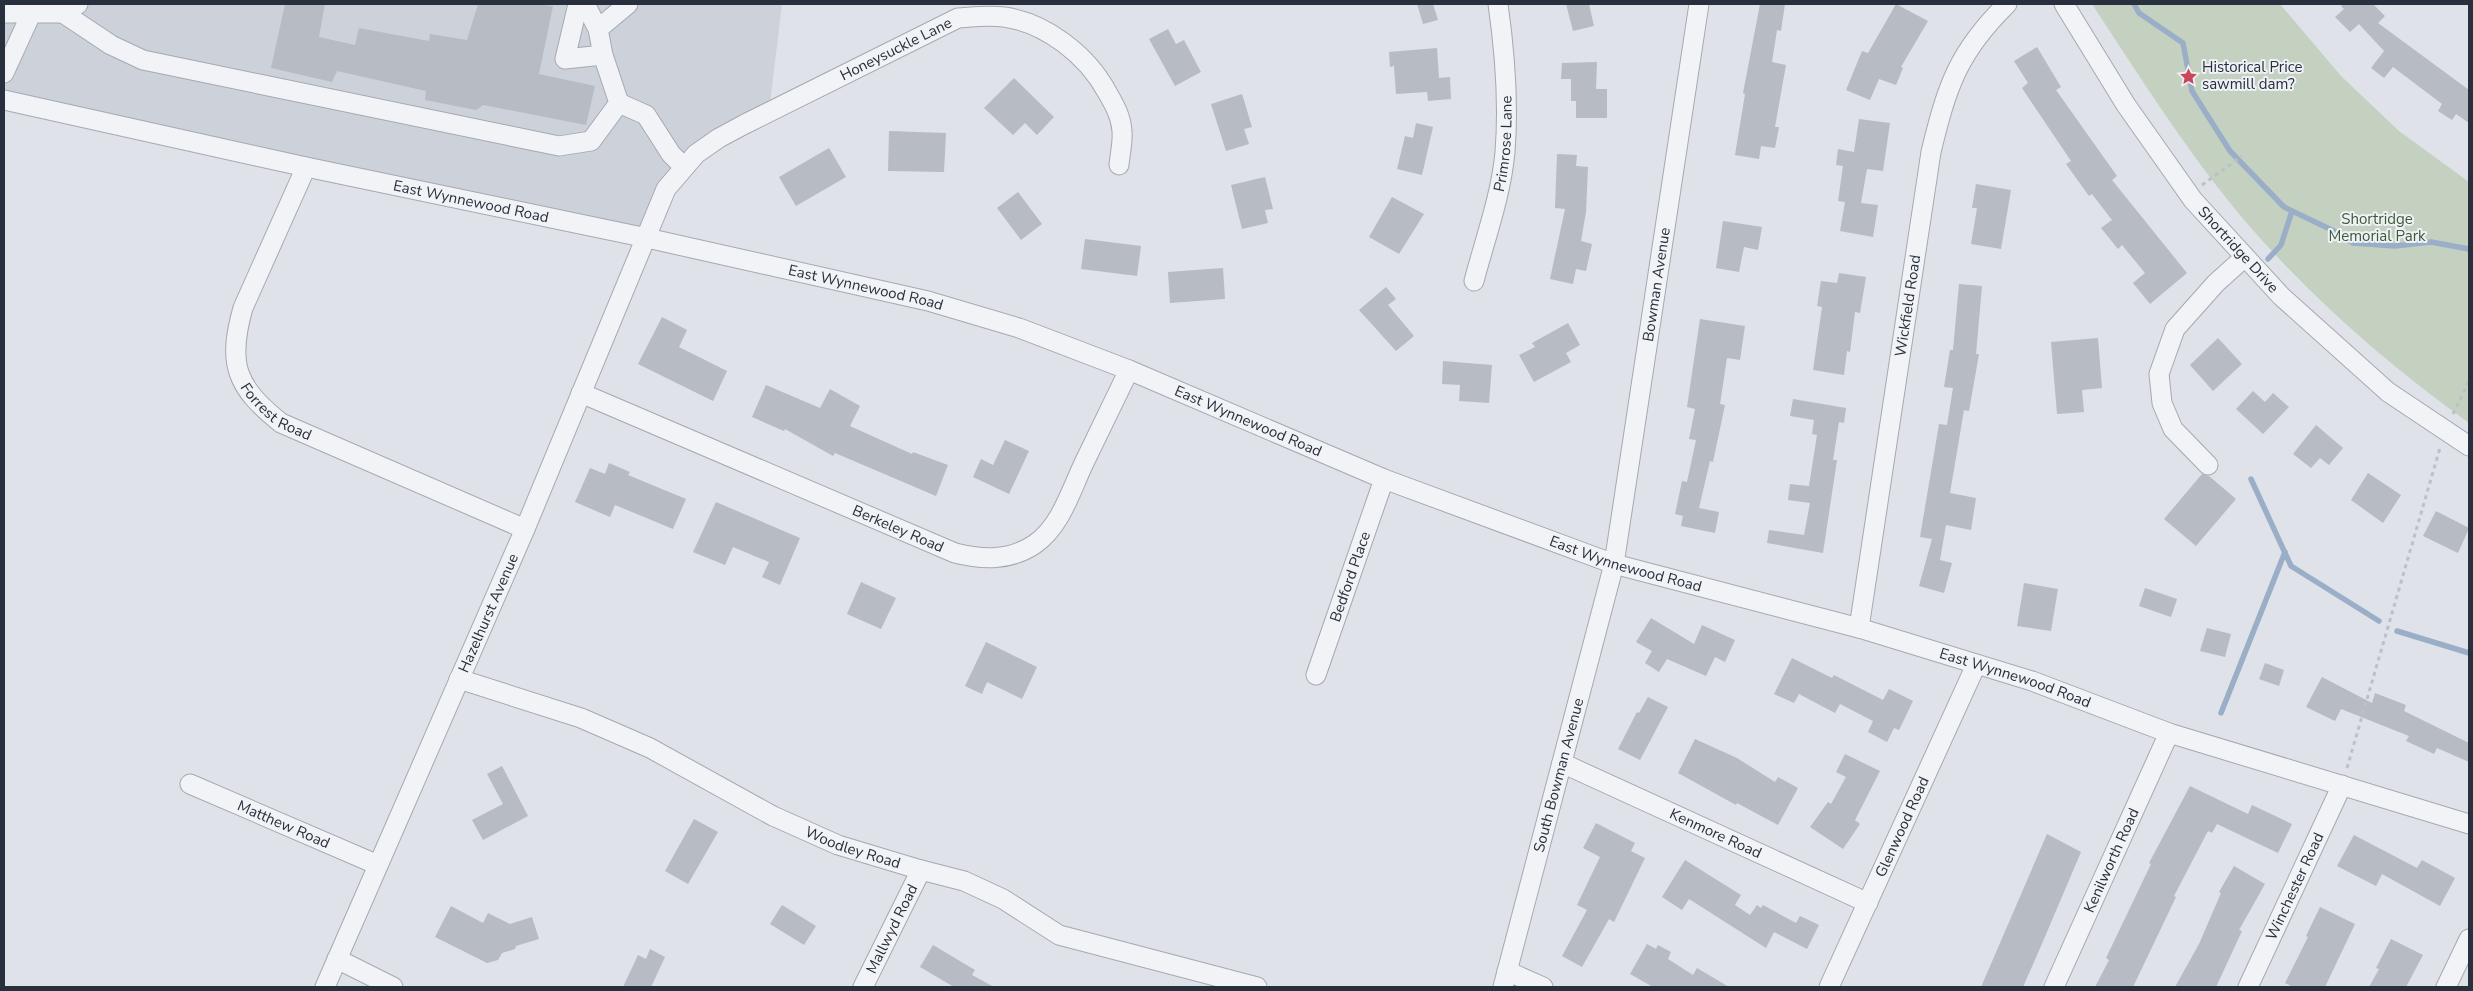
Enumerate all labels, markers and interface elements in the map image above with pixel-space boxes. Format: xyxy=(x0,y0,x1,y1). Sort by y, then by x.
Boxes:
street label: Honeysuckle Lane xyxy=(836,13,955,85)
place label: Historical Price sawmill dam? xyxy=(2202,57,2303,94)
place icon: Historical Price sawmill dam? xyxy=(2178,66,2198,86)
street label: Primrose Lane xyxy=(1489,95,1517,194)
street label: East Wynnewood Road xyxy=(392,175,551,227)
street label: Shortridge Drive xyxy=(2194,202,2283,297)
park label: Shortridge Memorial Park xyxy=(2328,209,2426,246)
street label: Bowman Avenue xyxy=(1638,226,1675,343)
street label: Wickfield Road xyxy=(1890,253,1925,358)
street label: East Wynnewood Road xyxy=(786,260,946,315)
street label: Forrest Road xyxy=(236,379,315,445)
street label: East Wynnewood Road xyxy=(1172,381,1325,461)
street label: Berkeley Road xyxy=(849,500,947,557)
street label: Bedford Place xyxy=(1325,529,1375,625)
street label: East Wynnewood Road xyxy=(1547,531,1704,597)
street label: Hazelhurst Avenue xyxy=(453,550,523,676)
street label: East Wynnewood Road xyxy=(1937,643,2094,712)
street label: South Bowman Avenue xyxy=(1529,696,1588,855)
street label: Glenwood Road xyxy=(1870,773,1934,880)
street label: Matthew Road xyxy=(234,796,333,853)
street label: Kenmore Road xyxy=(1667,804,1765,863)
street label: Kenilworth Road xyxy=(2079,805,2144,916)
street label: Woodley Road xyxy=(802,822,903,873)
street label: Winchester Road xyxy=(2261,829,2328,943)
street label: Mallwyd Road xyxy=(861,881,922,977)

